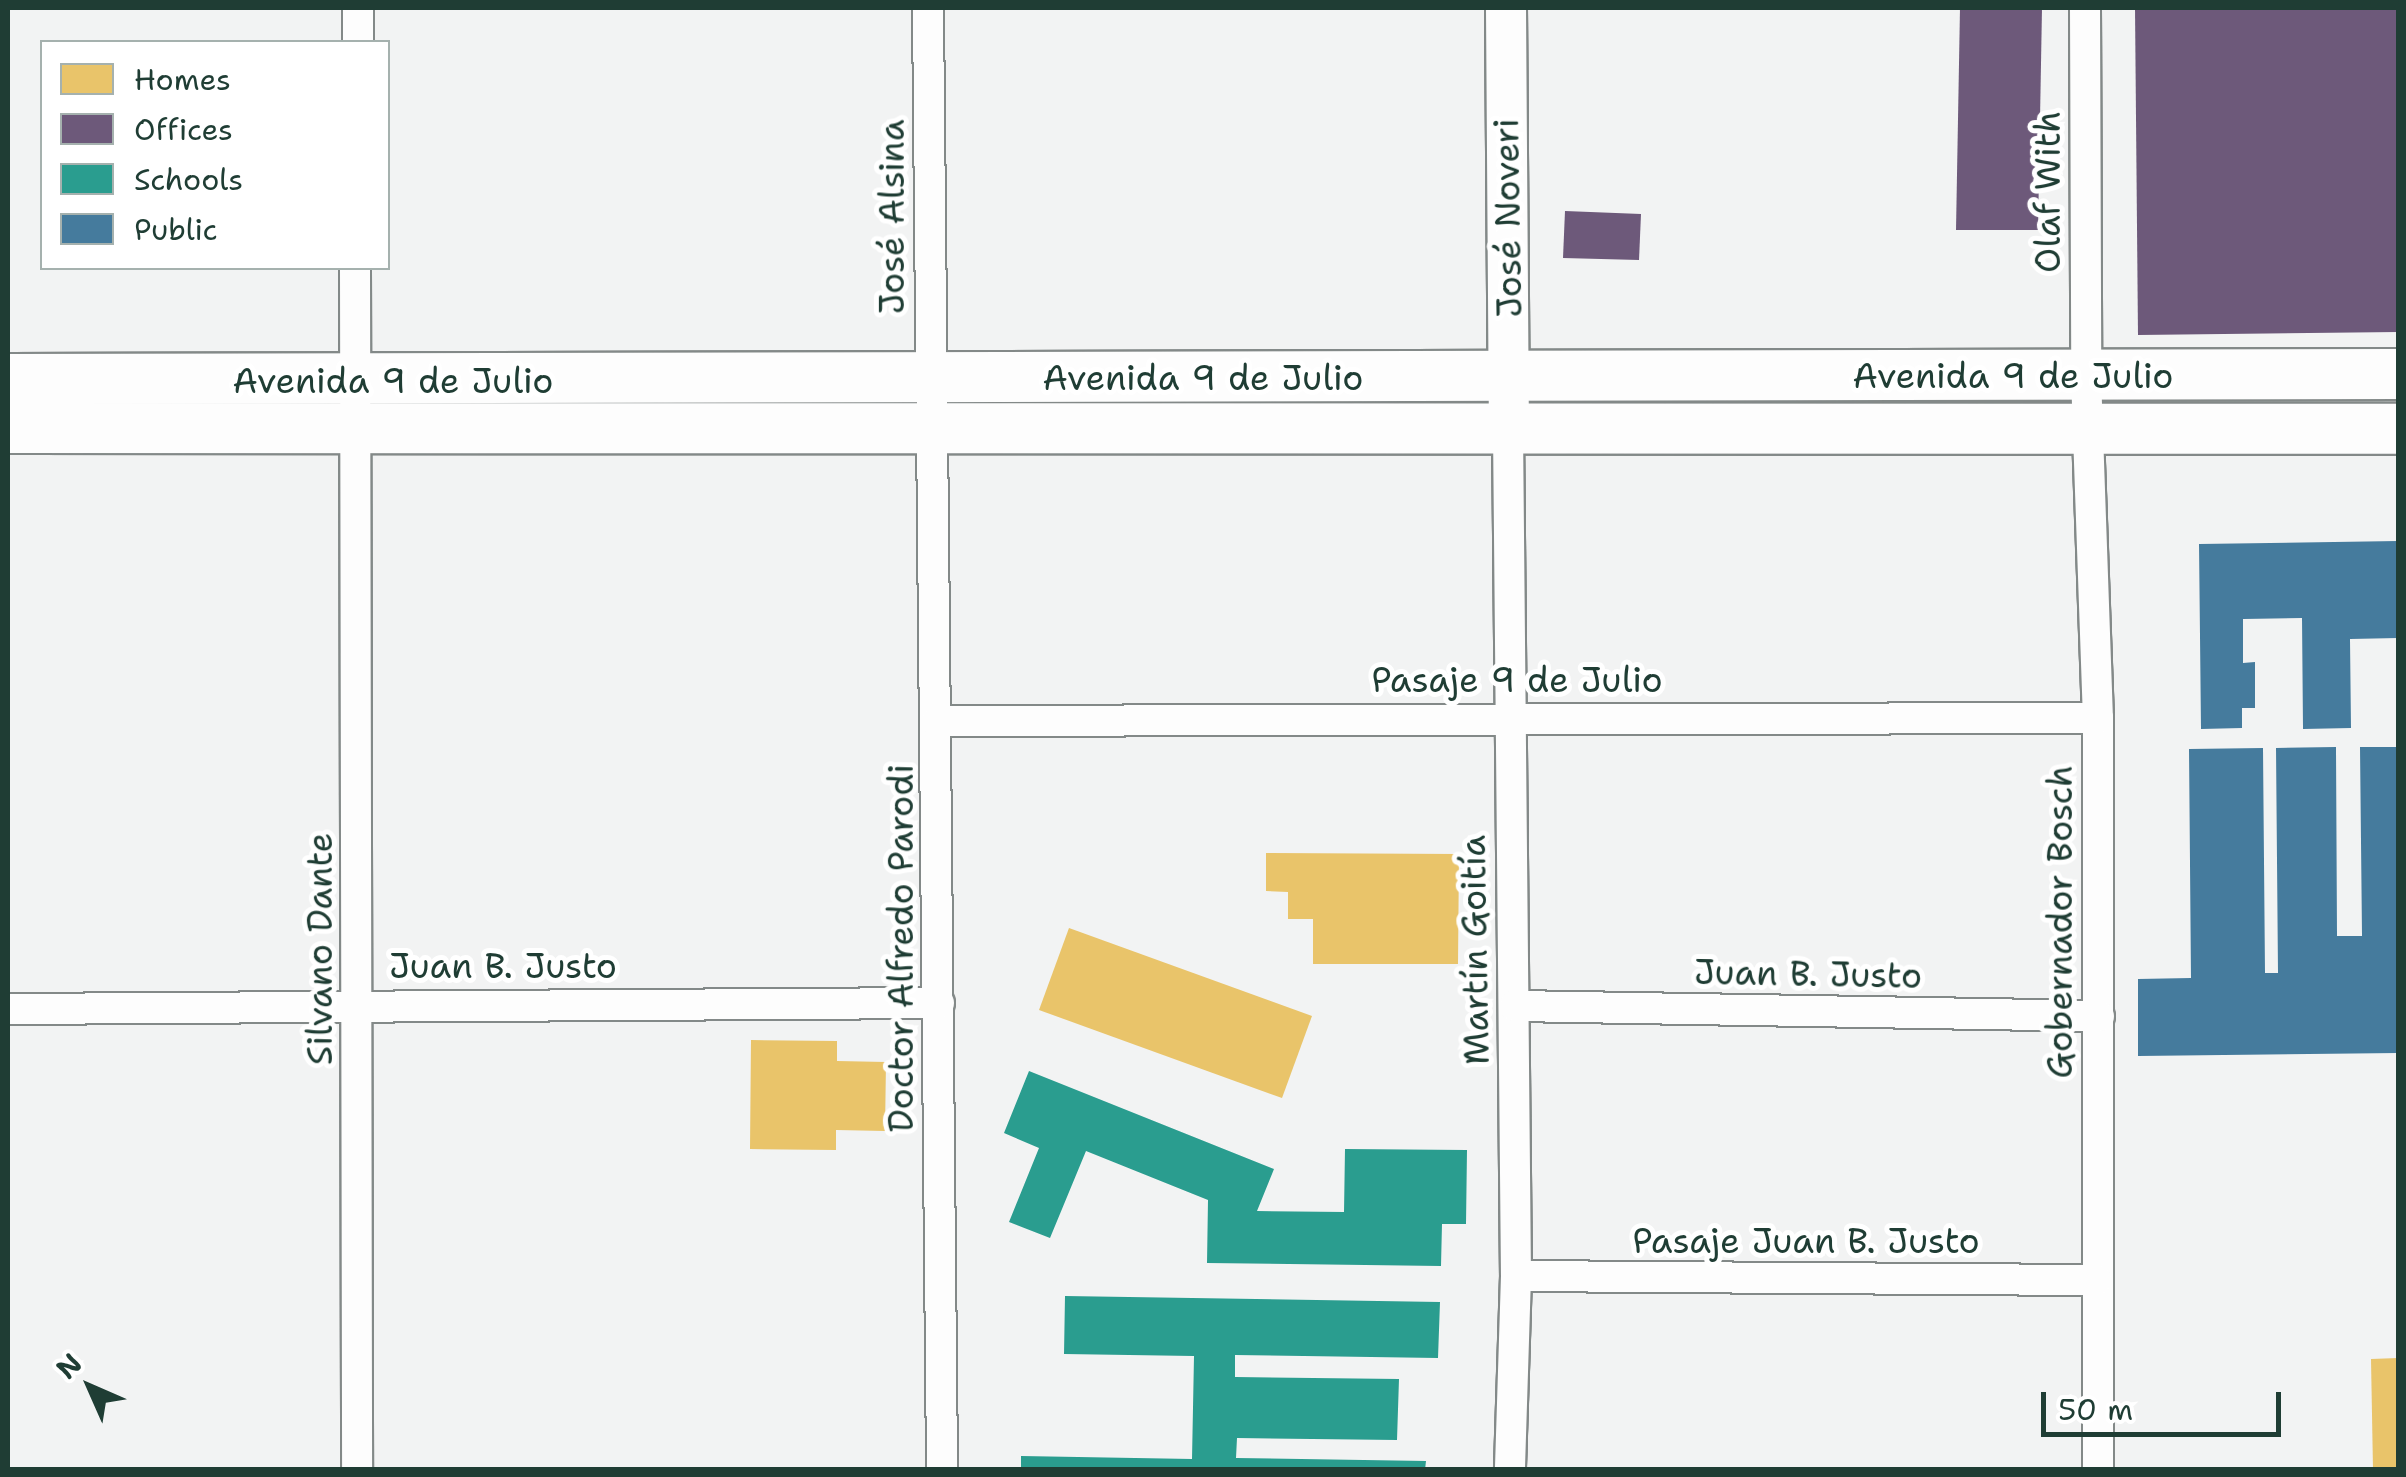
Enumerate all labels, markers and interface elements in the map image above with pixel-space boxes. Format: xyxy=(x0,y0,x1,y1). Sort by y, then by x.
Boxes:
legend xyxy=(40,40,390,270)
text: Homes xyxy=(134,59,231,100)
text: Offices xyxy=(134,109,233,150)
street label: Olaf With xyxy=(2027,111,2069,273)
street label: José Noveri xyxy=(1485,118,1531,318)
street label: José Alsina xyxy=(871,120,913,314)
text: Schools xyxy=(134,159,243,200)
text: Public xyxy=(134,209,218,250)
street label: Avenida 9 de Julio xyxy=(1852,355,2174,397)
street label: Avenida 9 de Julio xyxy=(1042,357,1364,399)
street label: Avenida 9 de Julio xyxy=(232,360,554,402)
street label: Pasaje 9 de Julio xyxy=(1371,659,1663,701)
street label: Doctor Alfredo Parodi xyxy=(880,764,922,1132)
street label: Gobernador Bosch xyxy=(2039,765,2081,1079)
street label: Silvano Dante xyxy=(299,833,341,1065)
street label: Martín Goitía xyxy=(1452,835,1498,1065)
street label: Juan B. Justo xyxy=(389,945,617,987)
street label: Juan B. Justo xyxy=(1694,951,1922,997)
street label: Pasaje Juan B. Justo xyxy=(1632,1220,1980,1262)
north arrow xyxy=(40,1337,140,1437)
text: N xyxy=(48,1345,90,1387)
scale bar xyxy=(2046,1372,2286,1434)
text: 50 m xyxy=(2058,1389,2133,1430)

